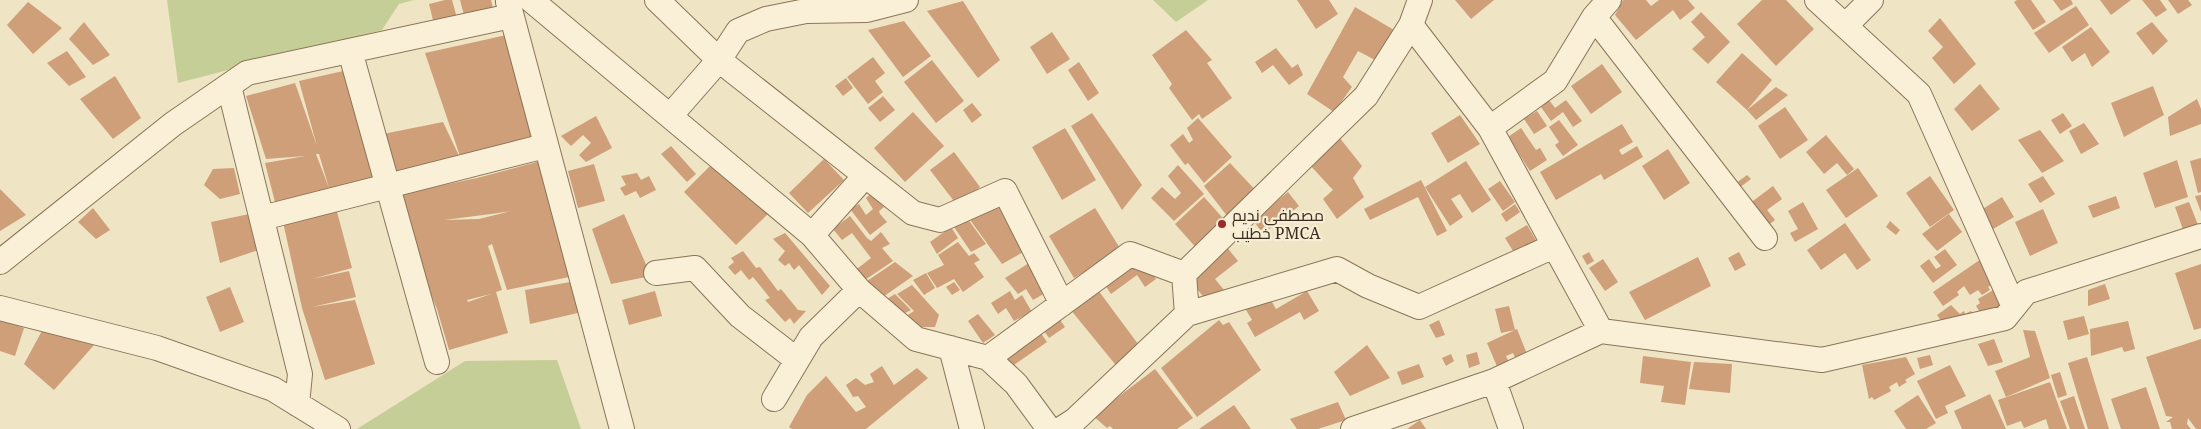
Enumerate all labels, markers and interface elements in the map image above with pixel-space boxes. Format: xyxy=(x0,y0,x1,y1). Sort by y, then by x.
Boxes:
place label: مصطفى نديم خطيب PMCA xyxy=(1232,204,1324,244)
marker: مصطفى نديم خطيب PMCA xyxy=(1216,218,1228,230)

